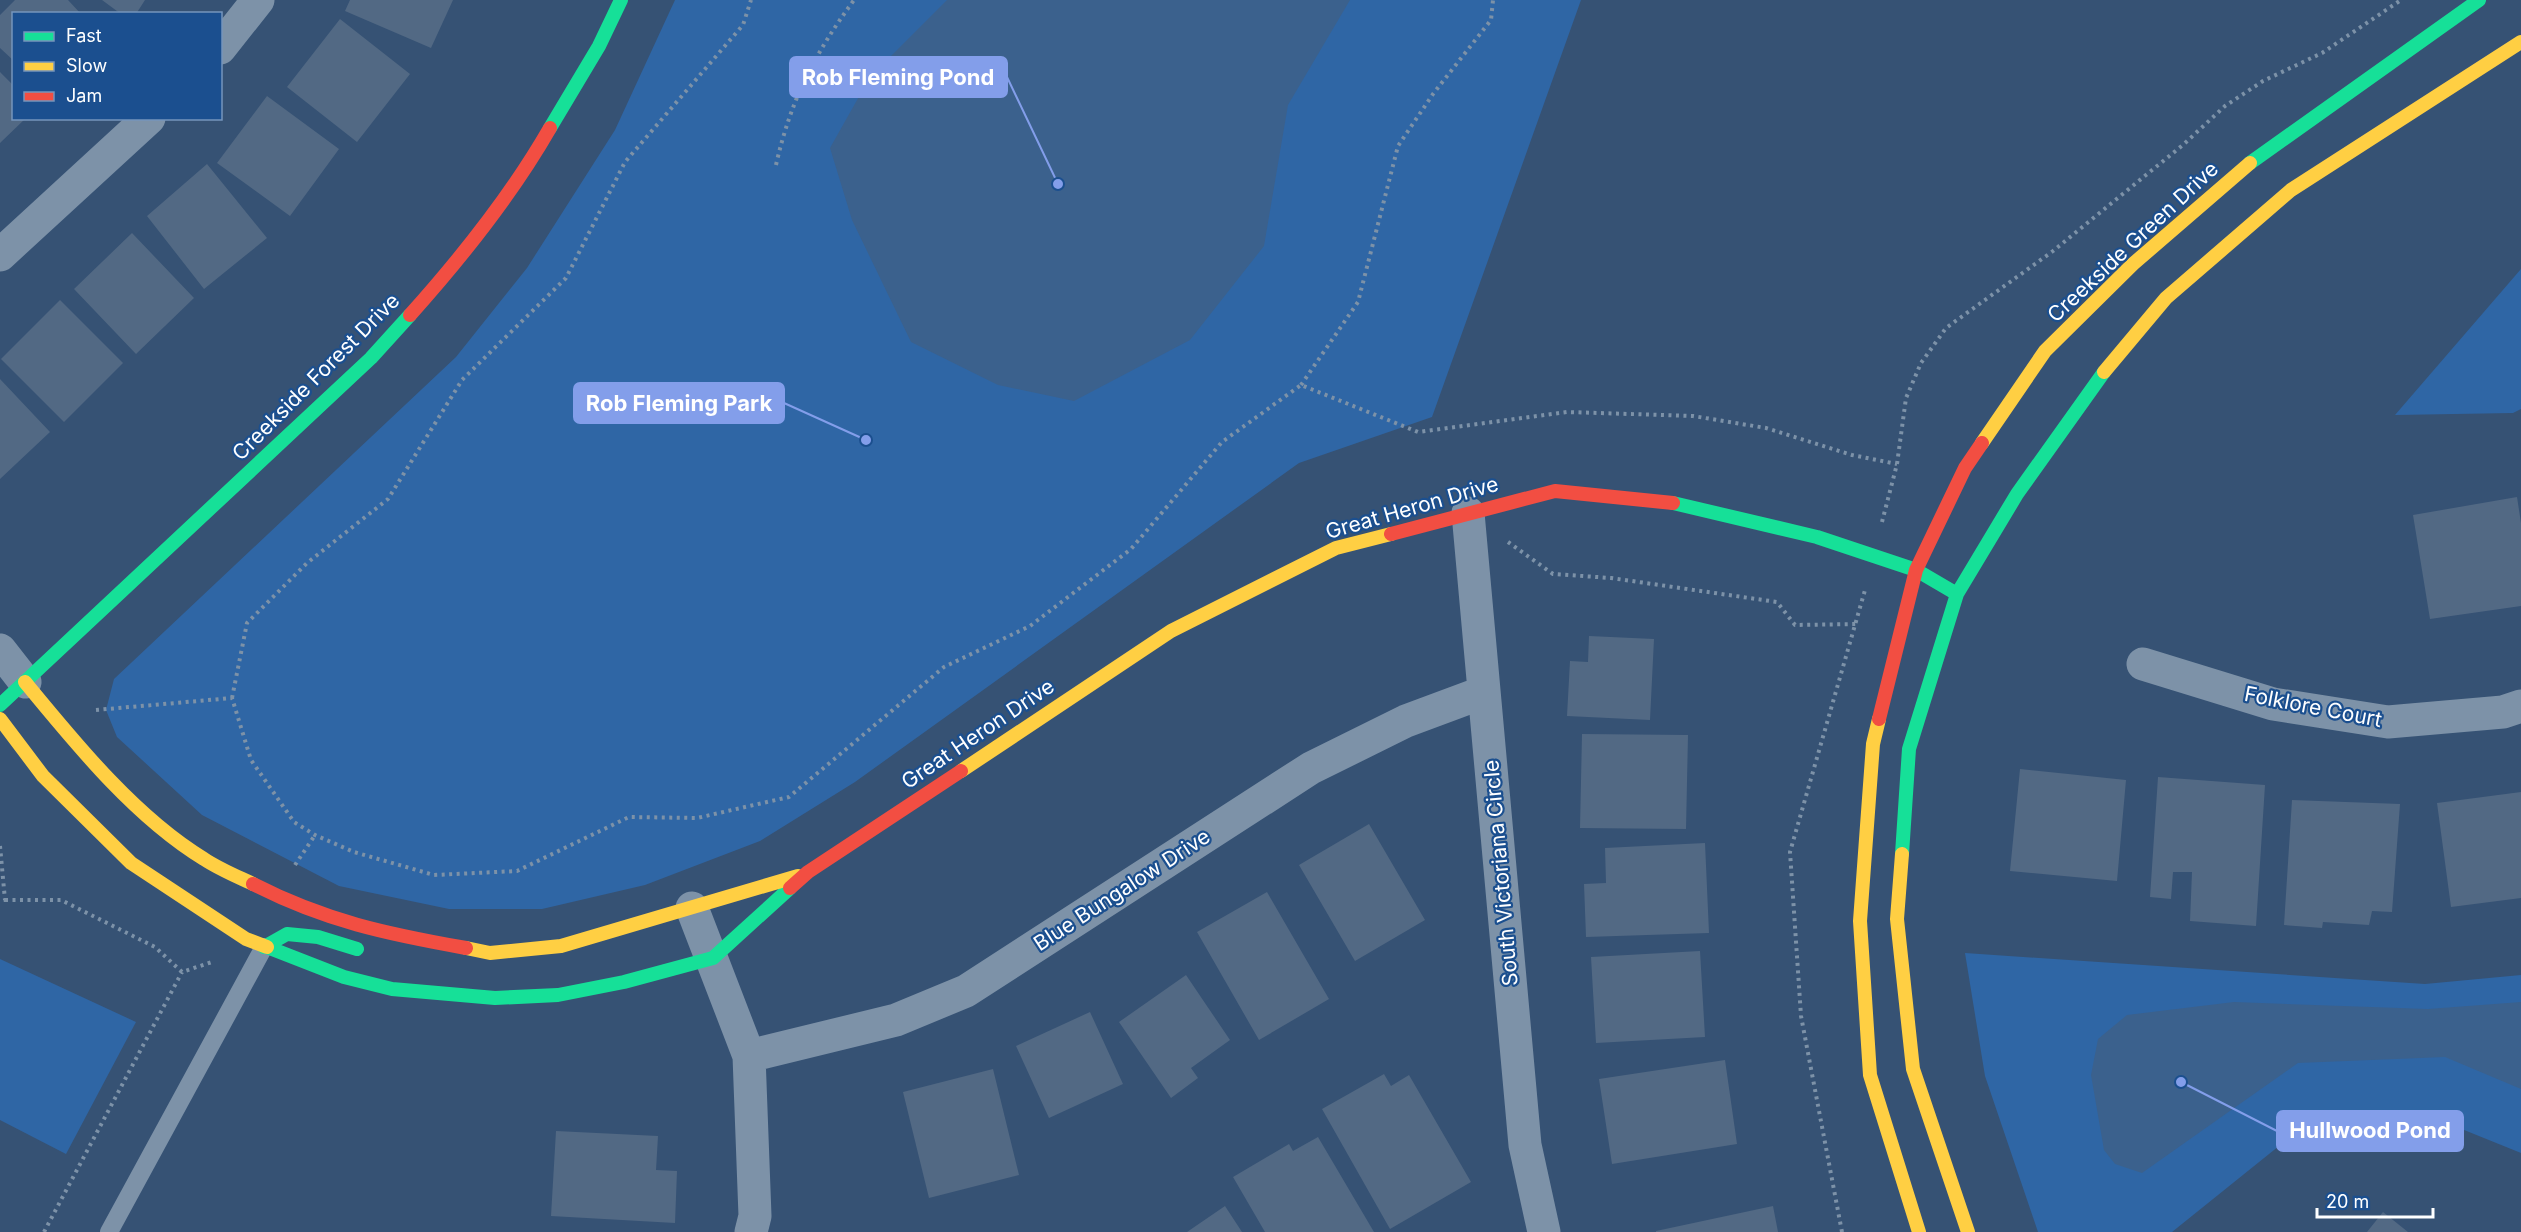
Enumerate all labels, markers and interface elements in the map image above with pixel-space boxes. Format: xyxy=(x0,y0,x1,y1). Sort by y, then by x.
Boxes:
legend xyxy=(12,12,222,120)
text: Fast xyxy=(66,25,102,46)
text: Slow xyxy=(66,55,107,76)
callout: Rob Fleming Pond xyxy=(790,57,1007,97)
text: Rob Fleming Pond xyxy=(802,64,994,90)
text: Jam xyxy=(66,85,102,106)
street label: Creekside Green Drive xyxy=(2042,156,2223,327)
street label: Creekside Forest Drive xyxy=(227,288,404,465)
callout: Rob Fleming Park xyxy=(574,383,784,423)
text: Rob Fleming Park xyxy=(586,390,772,416)
street label: Great Heron Drive xyxy=(1323,471,1501,544)
street label: Great Heron Drive xyxy=(897,673,1059,794)
street label: Folklore Court xyxy=(2242,681,2384,732)
street label: South Victoriana Circle xyxy=(1478,759,1523,987)
street label: Blue Bungalow Drive xyxy=(1029,823,1215,956)
callout: Hullwood Pond xyxy=(2277,1111,2463,1151)
text: Hullwood Pond xyxy=(2289,1117,2451,1143)
scale bar xyxy=(2317,1181,2432,1219)
text: 20 m xyxy=(2326,1191,2369,1212)

